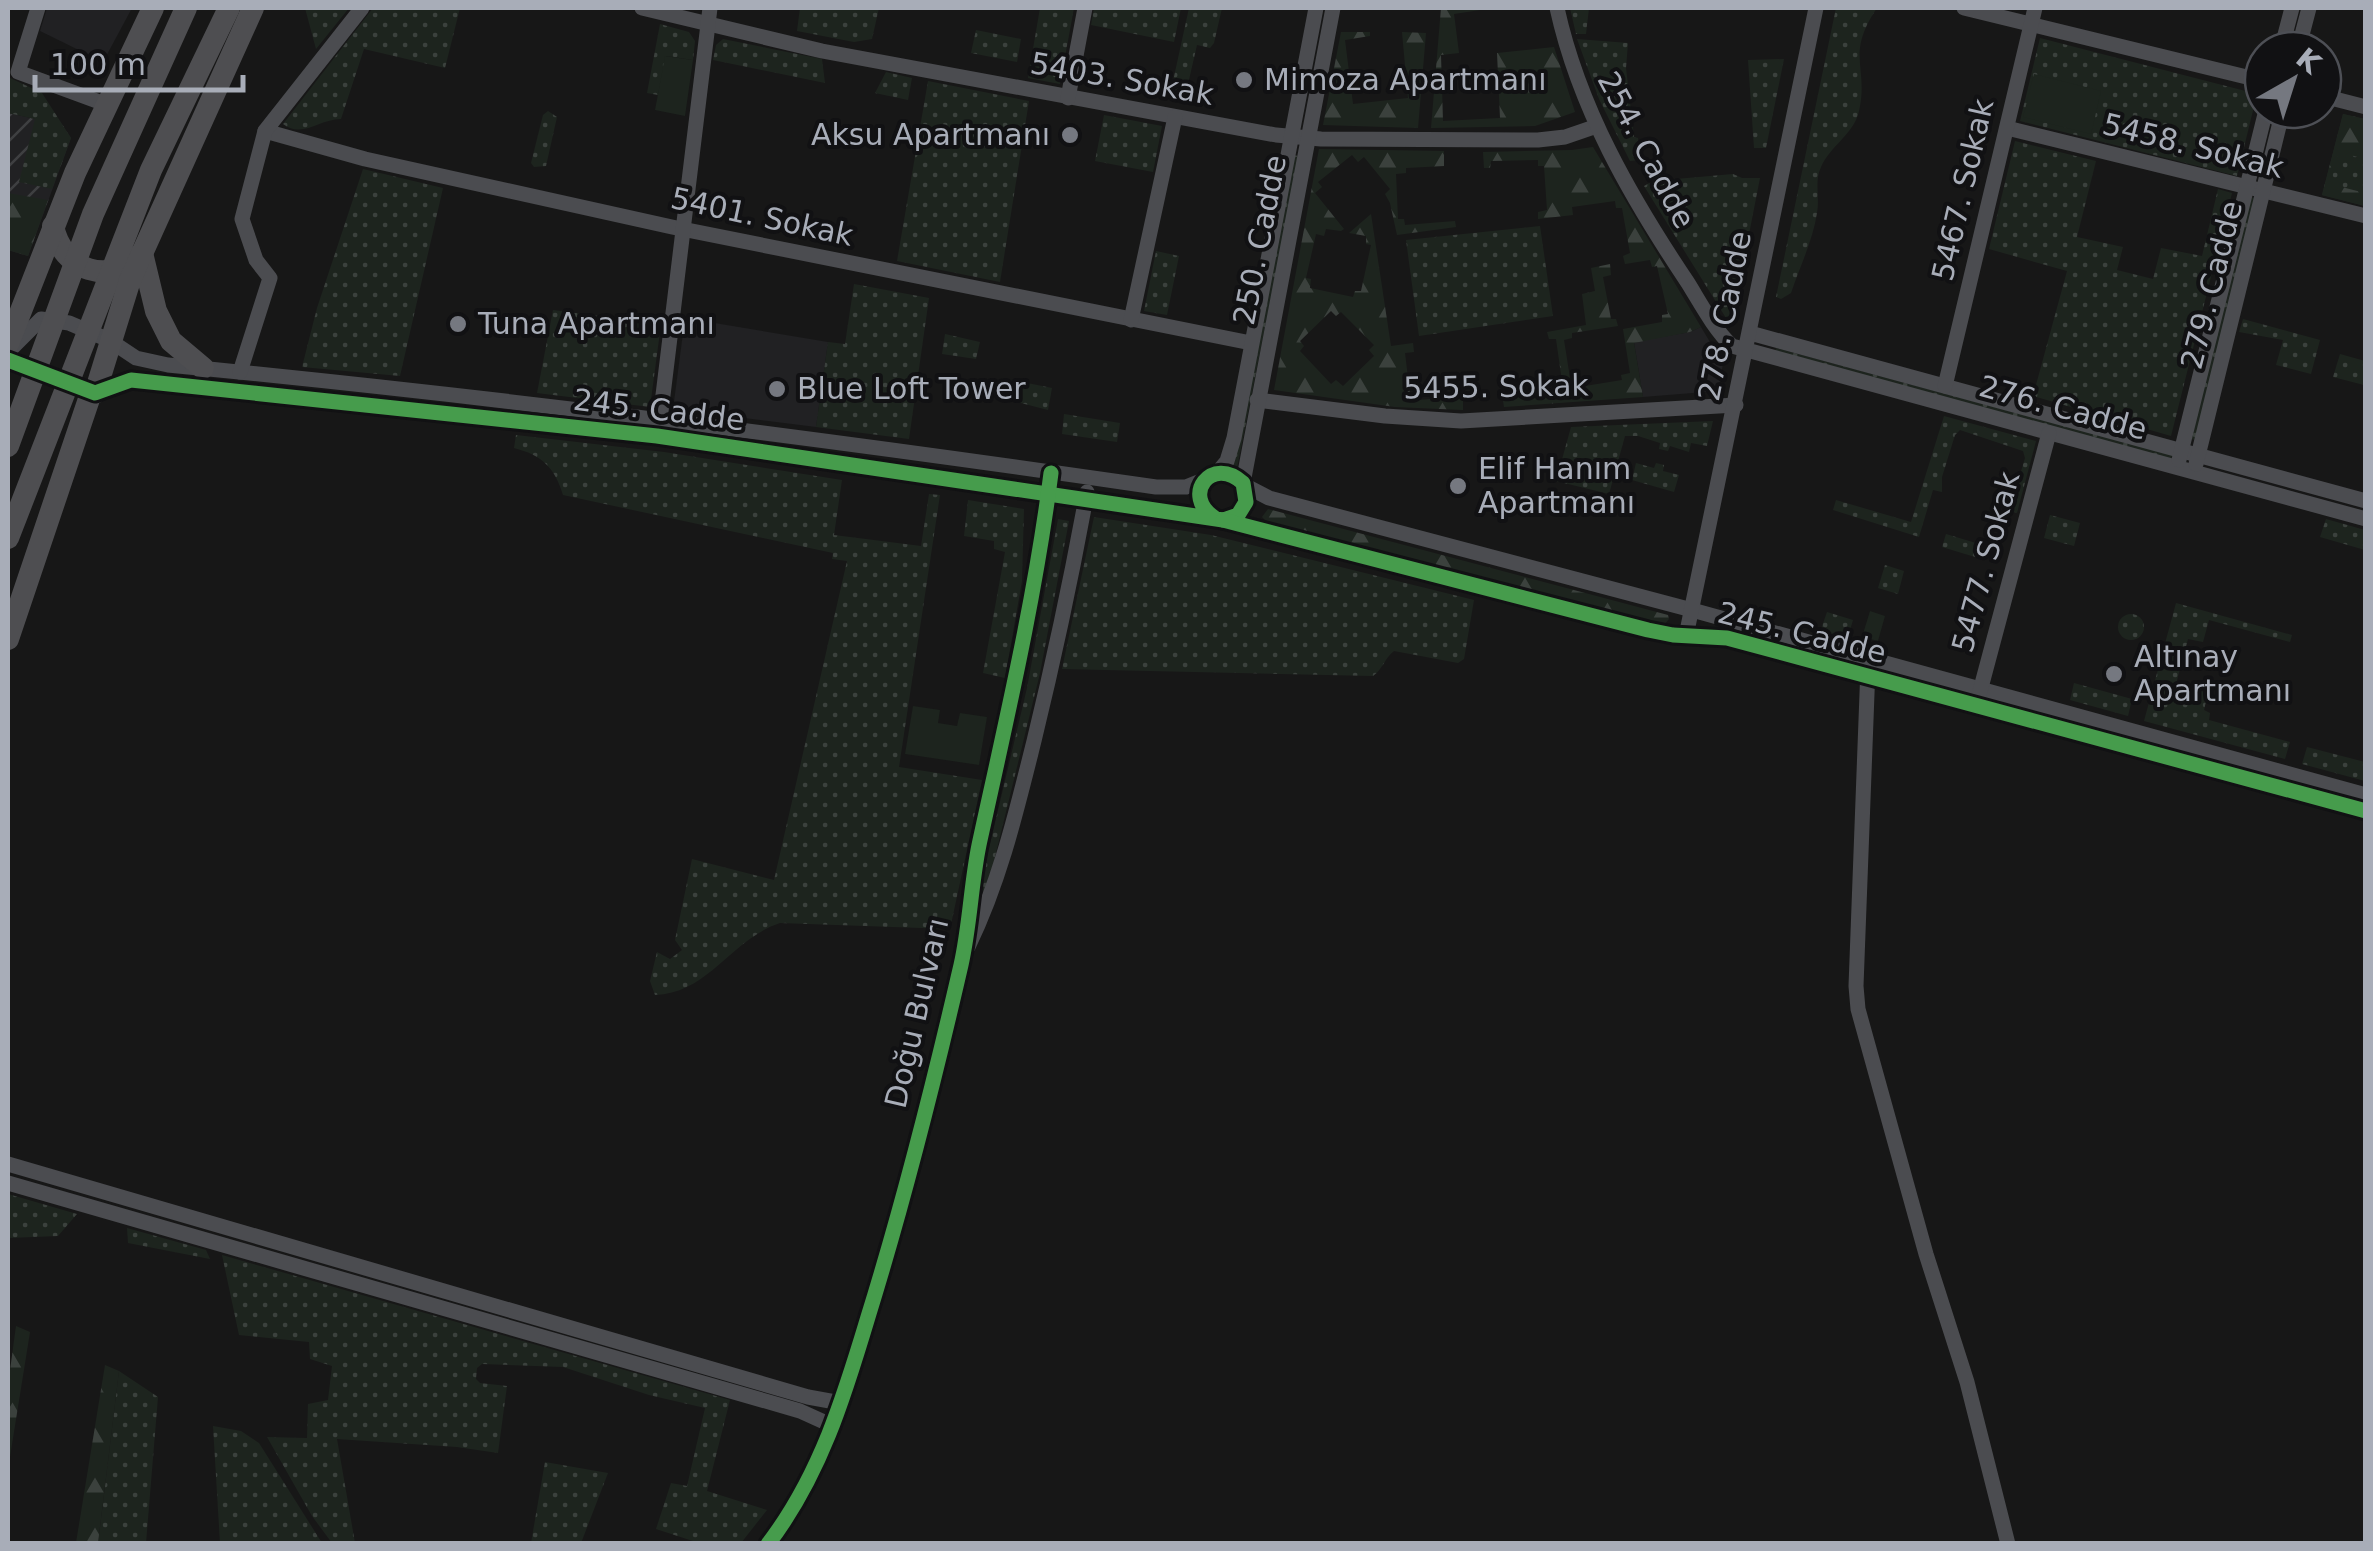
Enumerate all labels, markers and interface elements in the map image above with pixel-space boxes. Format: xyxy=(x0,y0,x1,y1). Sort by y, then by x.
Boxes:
scale bar xyxy=(35,30,242,92)
north arrow xyxy=(2243,30,2343,130)
text: K xyxy=(2290,41,2328,81)
street label: 5403. Sokak xyxy=(1028,45,1217,112)
text: 100 m xyxy=(50,47,146,82)
place label: Mimoza Apartmanı xyxy=(1264,62,1546,97)
street label: 254. Cadde xyxy=(1591,66,1702,234)
marker: Mimoza Apartmanı xyxy=(1233,69,1255,91)
street label: 5467. Sokak xyxy=(1925,95,2001,284)
street label: 5458. Sokak xyxy=(2099,106,2288,185)
place label: Aksu Apartmanı xyxy=(811,117,1050,152)
marker: Aksu Apartmanı xyxy=(1059,124,1081,146)
street label: 250. Cadde xyxy=(1226,152,1293,328)
street label: 5401. Sokak xyxy=(668,180,857,253)
street label: 279. Cadde xyxy=(2174,197,2249,373)
street label: 278. Cadde xyxy=(1691,228,1758,404)
place label: Tuna Apartmanı xyxy=(477,306,715,341)
marker: Tuna Apartmanı xyxy=(447,313,469,335)
street label: 5455. Sokak xyxy=(1403,367,1590,406)
street label: 276. Cadde xyxy=(1975,368,2151,447)
place label: Blue Loft Tower xyxy=(797,371,1026,406)
marker: Blue Loft Tower xyxy=(766,378,788,400)
street label: 245. Cadde xyxy=(571,382,747,437)
place label: Elif Hanım Apartmanı xyxy=(1478,451,1635,520)
street label: 5477. Sokak xyxy=(1945,467,2027,656)
marker: Elif Hanım Apartmanı xyxy=(1447,475,1469,497)
street label: 245. Cadde xyxy=(1714,595,1890,670)
place label: Altınay Apartmanı xyxy=(2134,639,2291,708)
marker: Altınay Apartmanı xyxy=(2103,663,2125,685)
street label: Doğu Bulvarı xyxy=(878,915,955,1111)

